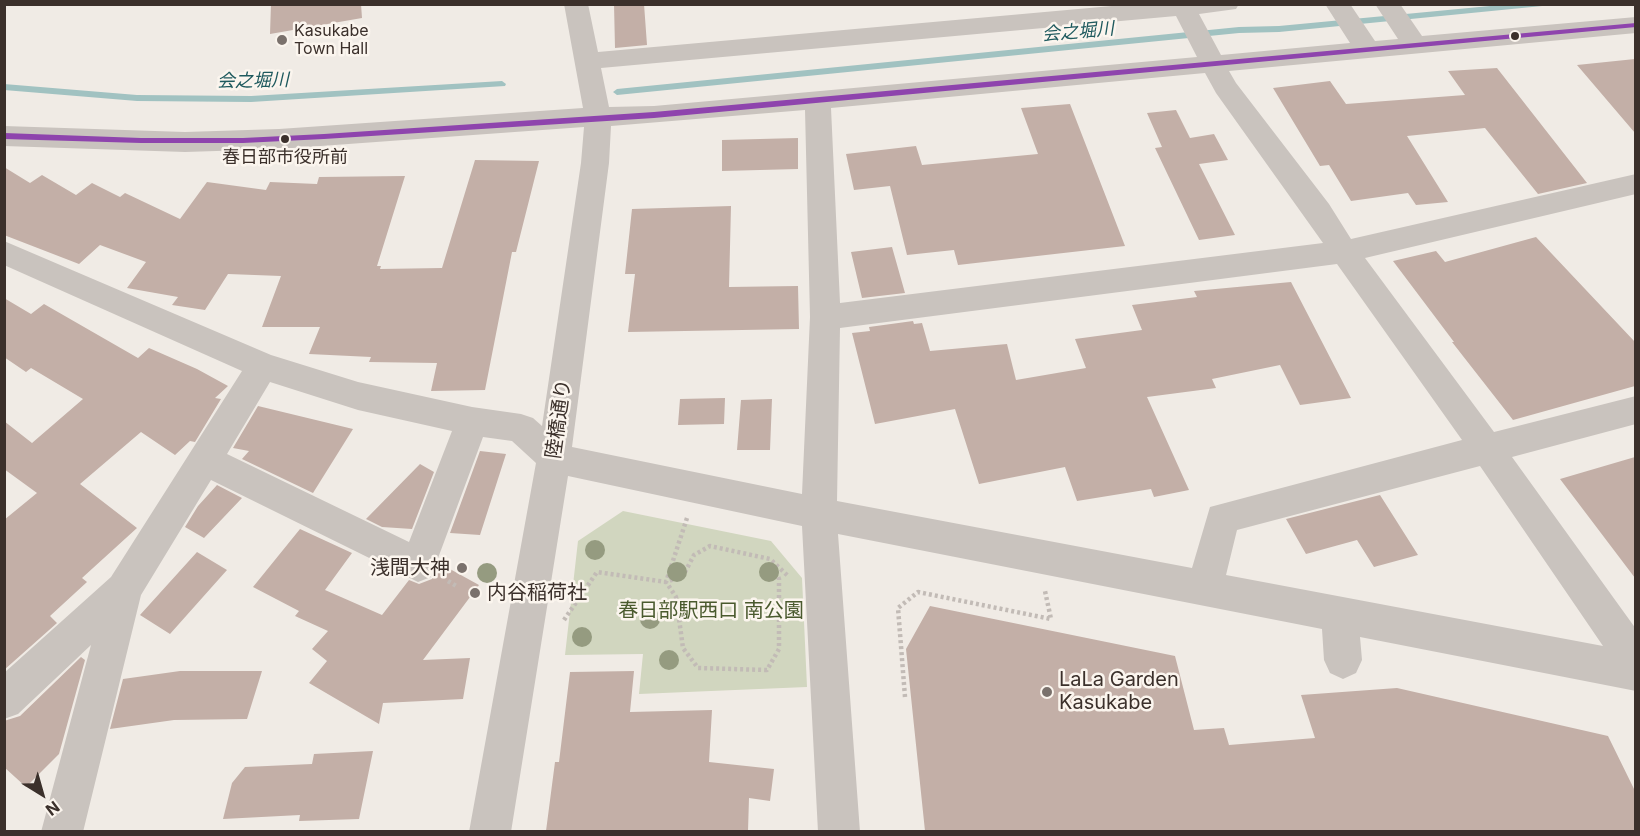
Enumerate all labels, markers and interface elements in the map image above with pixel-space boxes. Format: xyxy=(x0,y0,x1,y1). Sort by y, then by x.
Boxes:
water label: 会之堀川 xyxy=(1041,18,1115,46)
place label: Kasukabe Town Hall xyxy=(294,21,369,59)
unlabelled marker xyxy=(1509,30,1521,42)
marker: Kasukabe Town Hall xyxy=(275,33,289,47)
water label: 会之堀川 xyxy=(217,70,289,92)
marker: 春日部市役所前 xyxy=(279,133,291,145)
place label: 春日部市役所前 xyxy=(222,147,348,169)
street label: 陸橋通り xyxy=(542,378,576,460)
place label: 浅間大神 xyxy=(370,556,450,580)
marker: 浅間大神 xyxy=(455,561,469,575)
place label: 内谷稲荷社 xyxy=(487,581,587,605)
marker: 内谷稲荷社 xyxy=(468,586,482,600)
park label: 春日部駅西口 南公園 xyxy=(618,599,804,623)
place label: LaLa Garden Kasukabe xyxy=(1059,668,1179,715)
marker: LaLa Garden Kasukabe xyxy=(1040,685,1054,699)
north arrow xyxy=(12,764,72,824)
text: N xyxy=(42,797,64,820)

